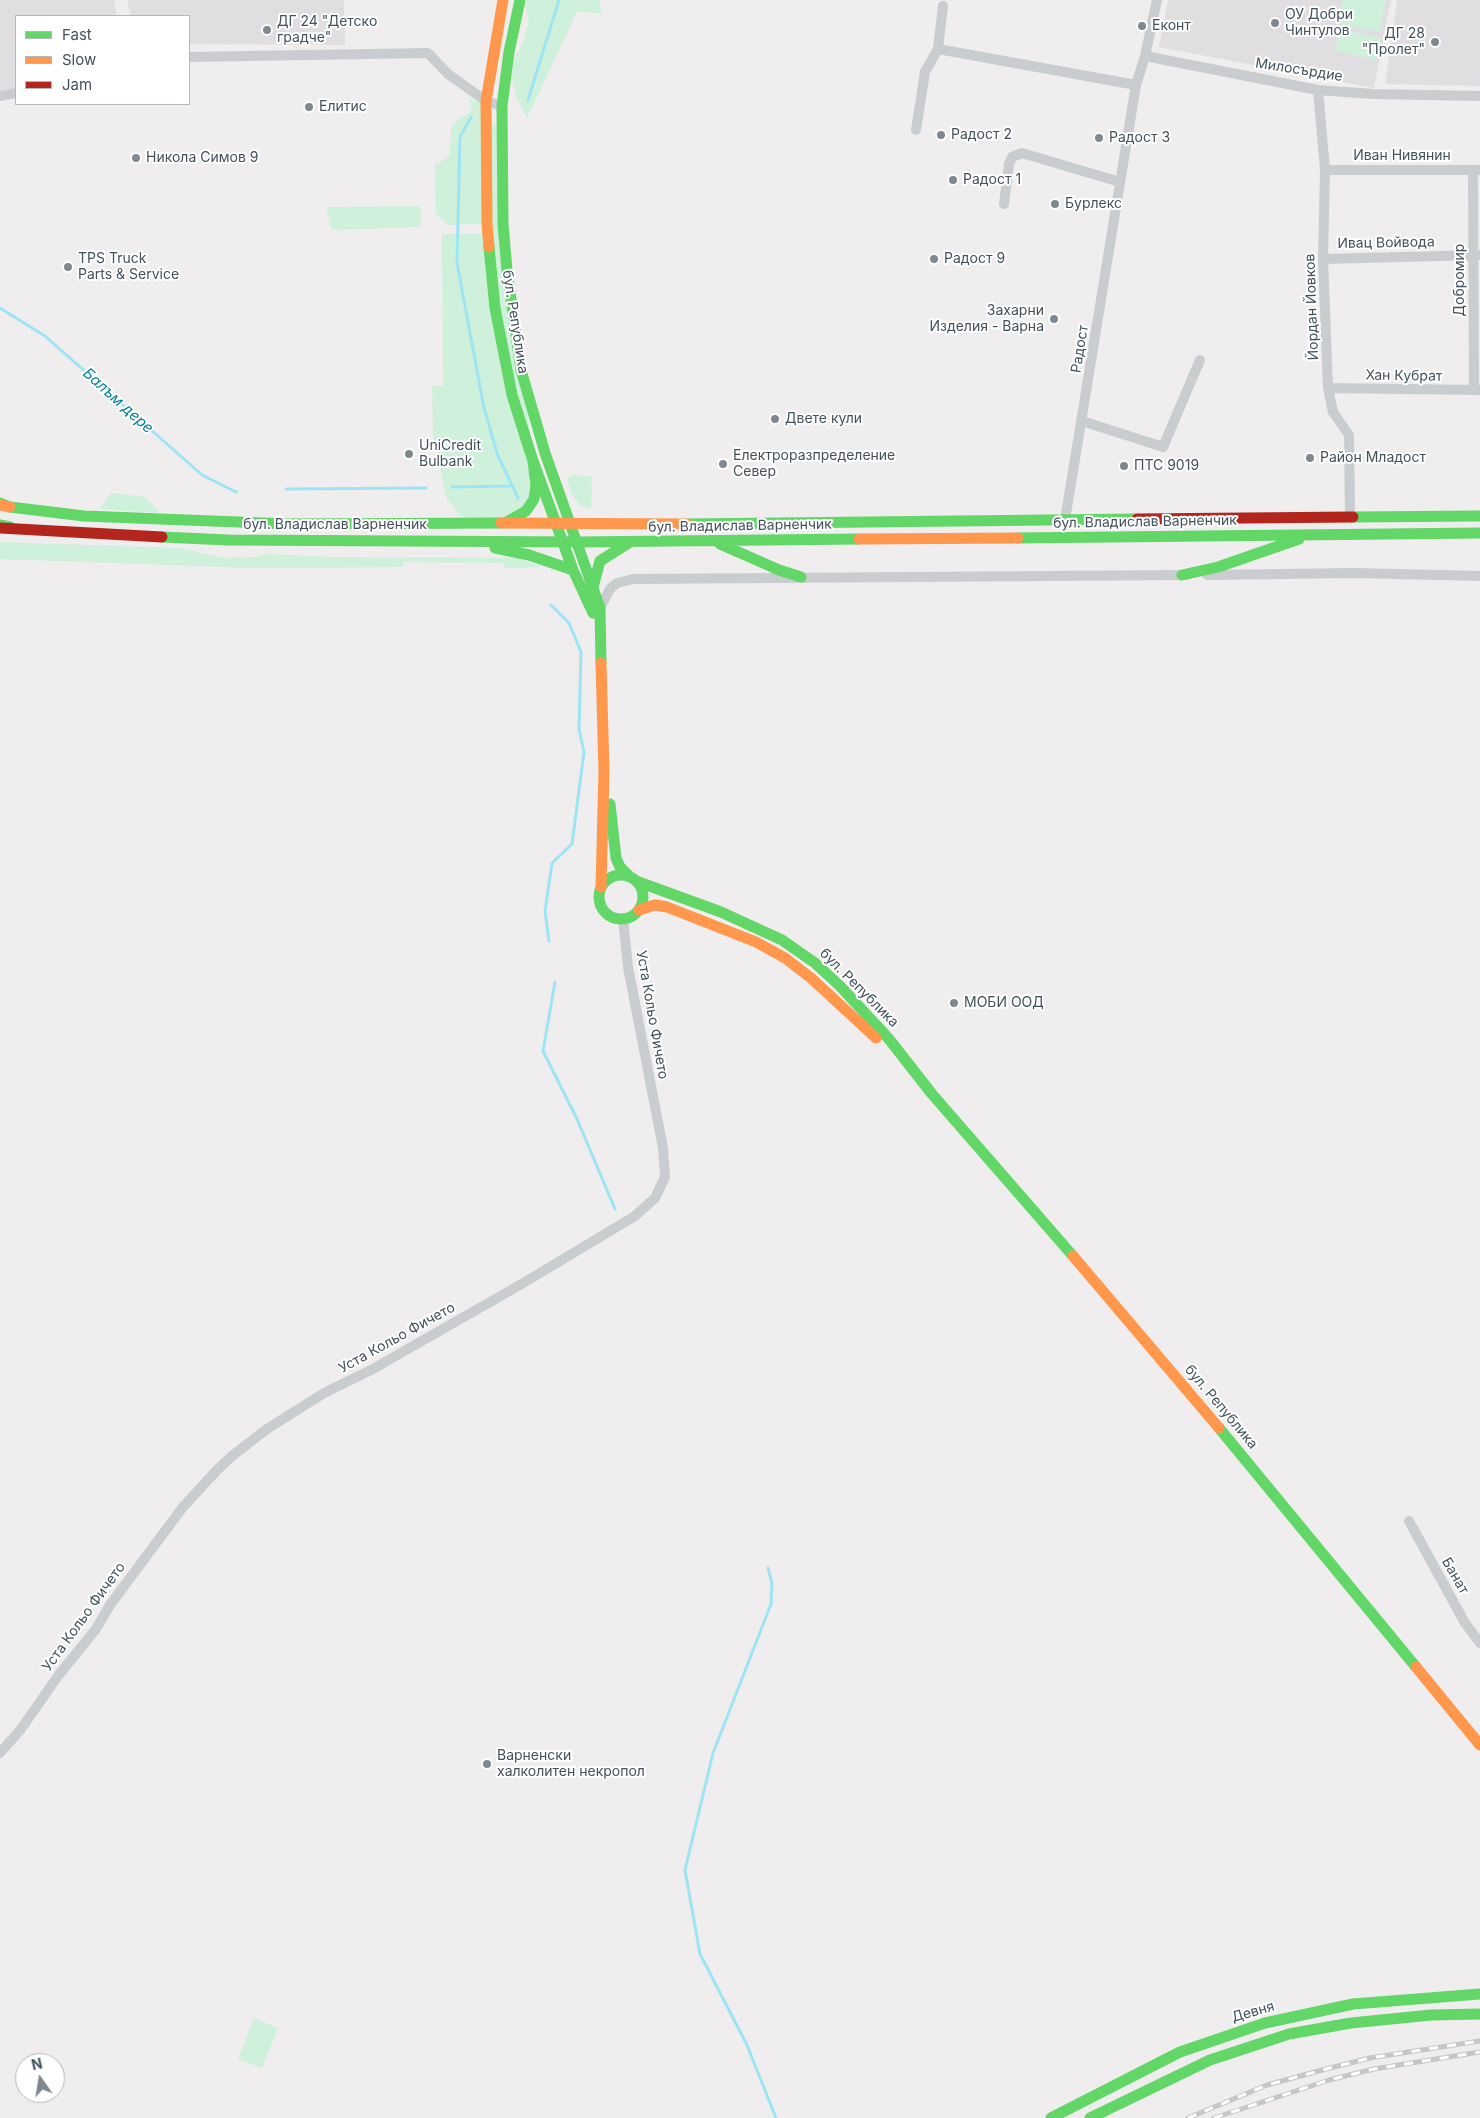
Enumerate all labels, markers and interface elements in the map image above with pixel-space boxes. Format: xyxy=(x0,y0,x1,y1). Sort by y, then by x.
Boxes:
place label: ОУ Добри Чинтулов xyxy=(1285,7,1353,40)
place label: ДГ 24 "Детско градче" xyxy=(277,14,377,46)
legend xyxy=(15,15,190,105)
marker: ОУ Добри Чинтулов xyxy=(1269,17,1281,29)
place label: Еконт xyxy=(1152,18,1191,34)
marker: Еконт xyxy=(1136,20,1148,32)
marker: ДГ 24 "Детско градче" xyxy=(261,24,273,36)
text: Fast xyxy=(62,25,92,44)
place label: ДГ 28 "Пролет" xyxy=(1362,26,1425,58)
marker: ДГ 28 "Пролет" xyxy=(1429,36,1441,48)
text: Slow xyxy=(62,50,96,69)
street label: Милосърдие xyxy=(1254,55,1344,85)
text: Jam xyxy=(62,75,92,94)
place label: Елитис xyxy=(319,99,367,115)
marker: Елитис xyxy=(303,101,315,113)
place label: Радост 2 xyxy=(951,127,1012,143)
marker: Радост 2 xyxy=(935,129,947,141)
place label: Радост 3 xyxy=(1109,130,1170,146)
marker: Радост 3 xyxy=(1093,132,1105,144)
street label: Иван Нивянин xyxy=(1353,148,1451,164)
place label: Никола Симов 9 xyxy=(146,150,258,166)
marker: Никола Симов 9 xyxy=(130,152,142,164)
place label: Радост 1 xyxy=(963,172,1021,188)
marker: Радост 1 xyxy=(947,174,959,186)
place label: Бурлекс xyxy=(1065,196,1122,212)
marker: Бурлекс xyxy=(1049,198,1061,210)
street label: Ивац Войвода xyxy=(1337,234,1435,252)
street label: Добромир xyxy=(1452,244,1468,316)
place label: TPS Truck Parts & Service xyxy=(78,251,179,284)
place label: Радост 9 xyxy=(944,251,1005,267)
marker: Радост 9 xyxy=(928,253,940,265)
street label: Йордан Йовков xyxy=(1302,253,1322,361)
marker: TPS Truck Parts & Service xyxy=(62,261,74,273)
street label: бул. Република xyxy=(499,269,531,375)
place label: Захарни Изделия - Варна xyxy=(929,303,1044,336)
marker: Захарни Изделия - Варна xyxy=(1048,313,1060,325)
street label: Радост xyxy=(1068,324,1092,374)
water label: Балъм дере xyxy=(79,365,157,437)
street label: Хан Кубрат xyxy=(1365,367,1443,385)
place label: Двете кули xyxy=(785,411,862,427)
marker: Двете кули xyxy=(769,413,781,425)
place label: UniCredit Bulbank xyxy=(419,438,481,471)
marker: UniCredit Bulbank xyxy=(403,448,415,460)
place label: Електроразпределение Север xyxy=(733,448,895,481)
place label: Район Младост xyxy=(1320,450,1426,466)
marker: Район Младост xyxy=(1304,452,1316,464)
marker: Електроразпределение Север xyxy=(717,458,729,470)
place label: ПТС 9019 xyxy=(1134,458,1199,474)
marker: ПТС 9019 xyxy=(1118,460,1130,472)
street label: бул. Владислав Варненчик xyxy=(1053,512,1237,532)
street label: бул. Владислав Варненчик xyxy=(648,516,832,536)
street label: бул. Владислав Варненчик xyxy=(243,517,427,533)
street label: бул. Република xyxy=(816,945,902,1031)
street label: Уста Кольо Фичето xyxy=(632,949,672,1081)
place label: МОБИ ООД xyxy=(964,995,1044,1011)
marker: МОБИ ООД xyxy=(948,997,960,1009)
street label: Уста Кольо Фичето xyxy=(336,1299,458,1377)
street label: бул. Република xyxy=(1181,1362,1261,1452)
street label: Банат xyxy=(1438,1555,1472,1597)
street label: Уста Кольо Фичето xyxy=(39,1559,129,1675)
place label: Варненски халколитен некропол xyxy=(497,1748,645,1780)
marker: Варненски халколитен некропол xyxy=(481,1758,493,1770)
street label: Девня xyxy=(1230,1998,1276,2026)
north arrow xyxy=(15,2053,65,2103)
text: N xyxy=(30,2054,44,2073)

